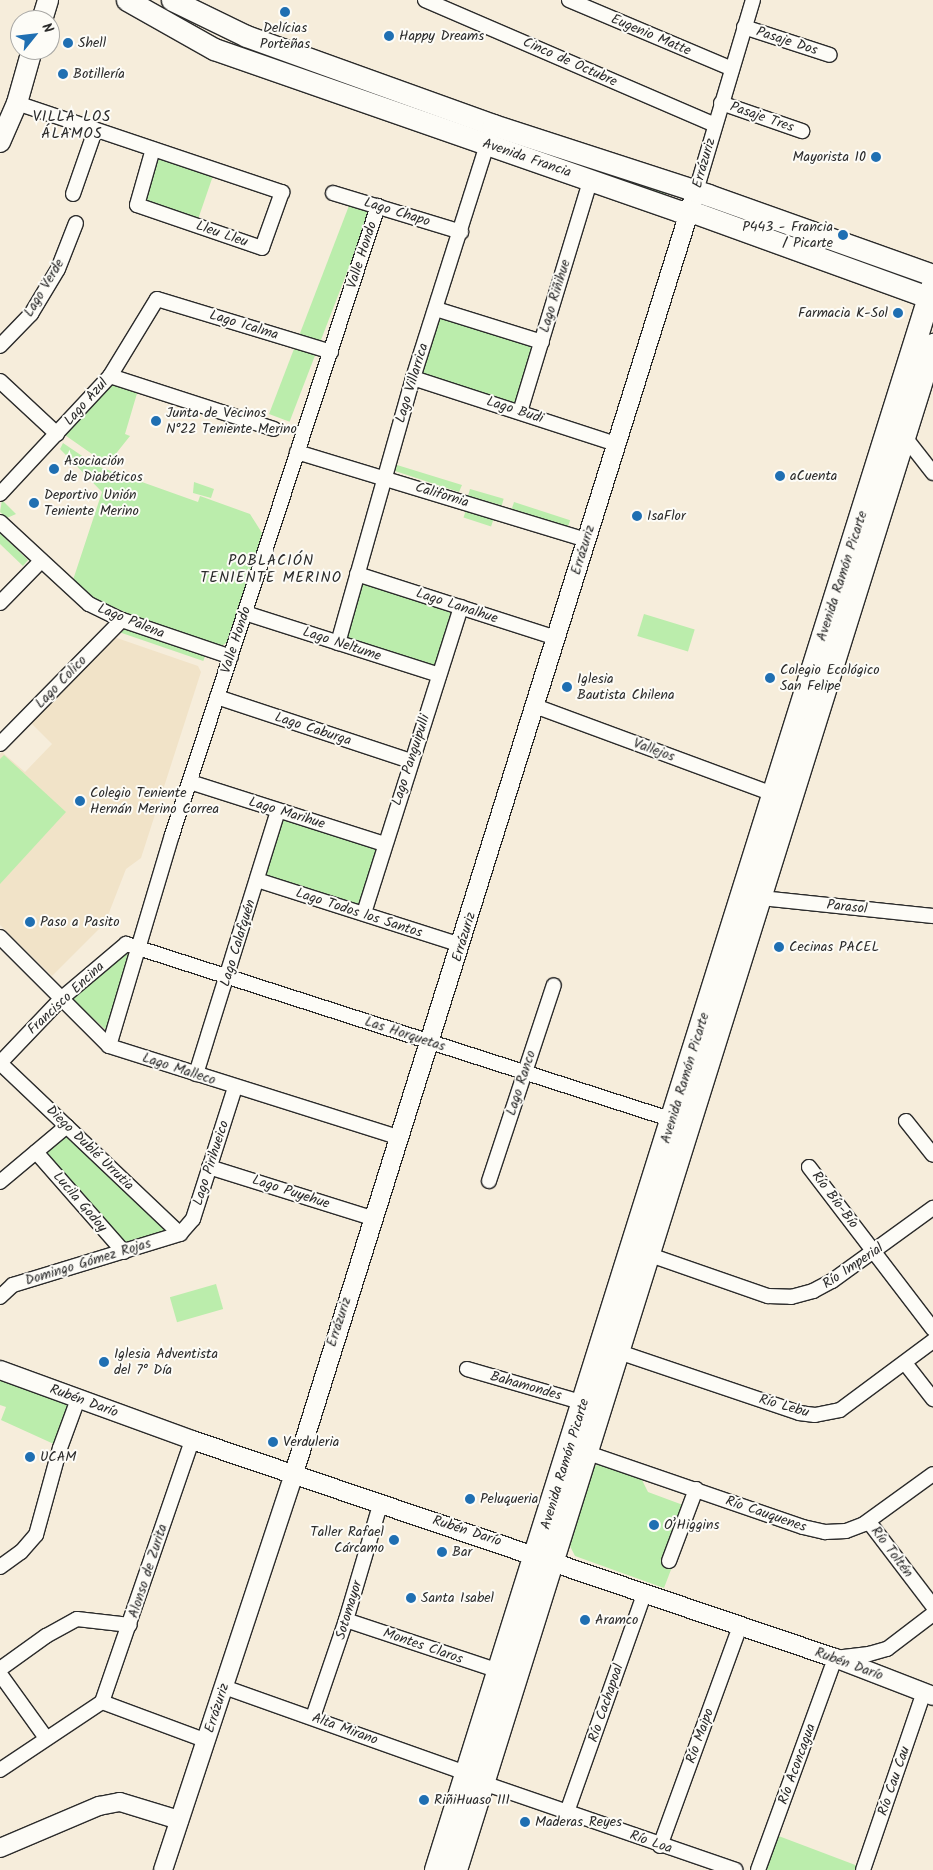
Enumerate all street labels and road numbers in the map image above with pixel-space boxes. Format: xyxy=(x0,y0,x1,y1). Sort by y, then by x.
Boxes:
street label: Eugenio Matte xyxy=(608,11,694,59)
street label: Pasaje Dos xyxy=(754,23,820,59)
street label: Cinco de Octubre xyxy=(520,34,620,90)
street label: Pasaje Tres xyxy=(728,98,796,136)
street label: Avenida Francia xyxy=(480,135,574,181)
street label: Errázuriz xyxy=(689,136,719,190)
street label: Lago Chapo xyxy=(362,194,432,230)
street label: Lleu Lleu xyxy=(194,217,250,251)
street label: Valle Hondo xyxy=(343,219,381,291)
street label: Lago Verde xyxy=(20,256,68,320)
street label: Lago Riñihue xyxy=(536,257,574,335)
street label: Lago Icalma xyxy=(208,307,280,343)
street label: Lago Villarrica xyxy=(392,341,432,425)
street label: Lago Azul xyxy=(60,375,112,429)
street label: Lago Budi xyxy=(484,393,546,427)
street label: California xyxy=(413,479,471,511)
street label: Avenida Ramón Picarte xyxy=(813,509,871,643)
street label: Errázuriz xyxy=(567,523,599,577)
street label: Lago Lanalhue xyxy=(414,585,500,627)
street label: Lago Palena xyxy=(95,600,167,642)
street label: Valle Hondo xyxy=(217,604,255,676)
street label: Lago Neltume xyxy=(301,623,383,665)
street label: Lago Colico xyxy=(32,652,90,712)
street label: Lago Caburga xyxy=(273,709,353,749)
street label: Lago Panguipulli xyxy=(388,712,434,808)
street label: Vallejos xyxy=(631,735,677,765)
street label: Lago Marihue xyxy=(247,793,327,833)
street label: Lago Todos los Santos xyxy=(294,885,424,941)
street label: Parasol xyxy=(826,896,868,918)
street label: Lago Calafquén xyxy=(217,898,259,988)
street label: Errázuriz xyxy=(448,910,480,964)
street label: Francisco Encina xyxy=(24,958,108,1038)
street label: Avenida Ramón Picarte xyxy=(657,1010,713,1146)
street label: Las Horquetas xyxy=(363,1013,447,1055)
street label: Lago Ranco xyxy=(503,1048,539,1118)
street label: Lago Malleco xyxy=(140,1049,218,1089)
street label: Diego Dublé Urrutia xyxy=(43,1102,137,1194)
street label: Lago Pirihueico xyxy=(189,1118,233,1208)
street label: Lucila Godoy xyxy=(49,1168,111,1236)
street label: Río Bío-Bío xyxy=(808,1168,862,1232)
street label: Lago Puyehue xyxy=(250,1172,332,1212)
street label: Domingo Gómez Rojas xyxy=(23,1235,153,1289)
street label: Río Imperial xyxy=(819,1239,887,1293)
street label: Errázuriz xyxy=(323,1295,355,1349)
street label: Bahamondes xyxy=(488,1368,564,1404)
street label: Rubén Darío xyxy=(48,1381,120,1421)
street label: Río Lebu xyxy=(757,1391,811,1421)
street label: Avenida Ramón Picarte xyxy=(537,1396,593,1532)
street label: Río Cauquenes xyxy=(723,1492,809,1536)
street label: Rubén Darío xyxy=(430,1512,504,1550)
street label: Alonso de Zurita xyxy=(125,1522,171,1620)
street label: Río Toltén xyxy=(867,1523,917,1581)
street label: Sotomayor xyxy=(332,1578,366,1642)
street label: Montes Claros xyxy=(381,1624,465,1668)
street label: Rubén Darío xyxy=(813,1644,885,1684)
street label: Río Cachapoal xyxy=(585,1662,627,1744)
street label: Errázuriz xyxy=(201,1681,233,1735)
street label: Río Maipo xyxy=(682,1706,718,1766)
street label: Alta Mirano xyxy=(310,1709,380,1749)
street label: Río Aconcagua xyxy=(775,1721,819,1807)
street label: Río Cau Cau xyxy=(874,1744,914,1818)
street label: Río Loa xyxy=(627,1827,675,1857)

